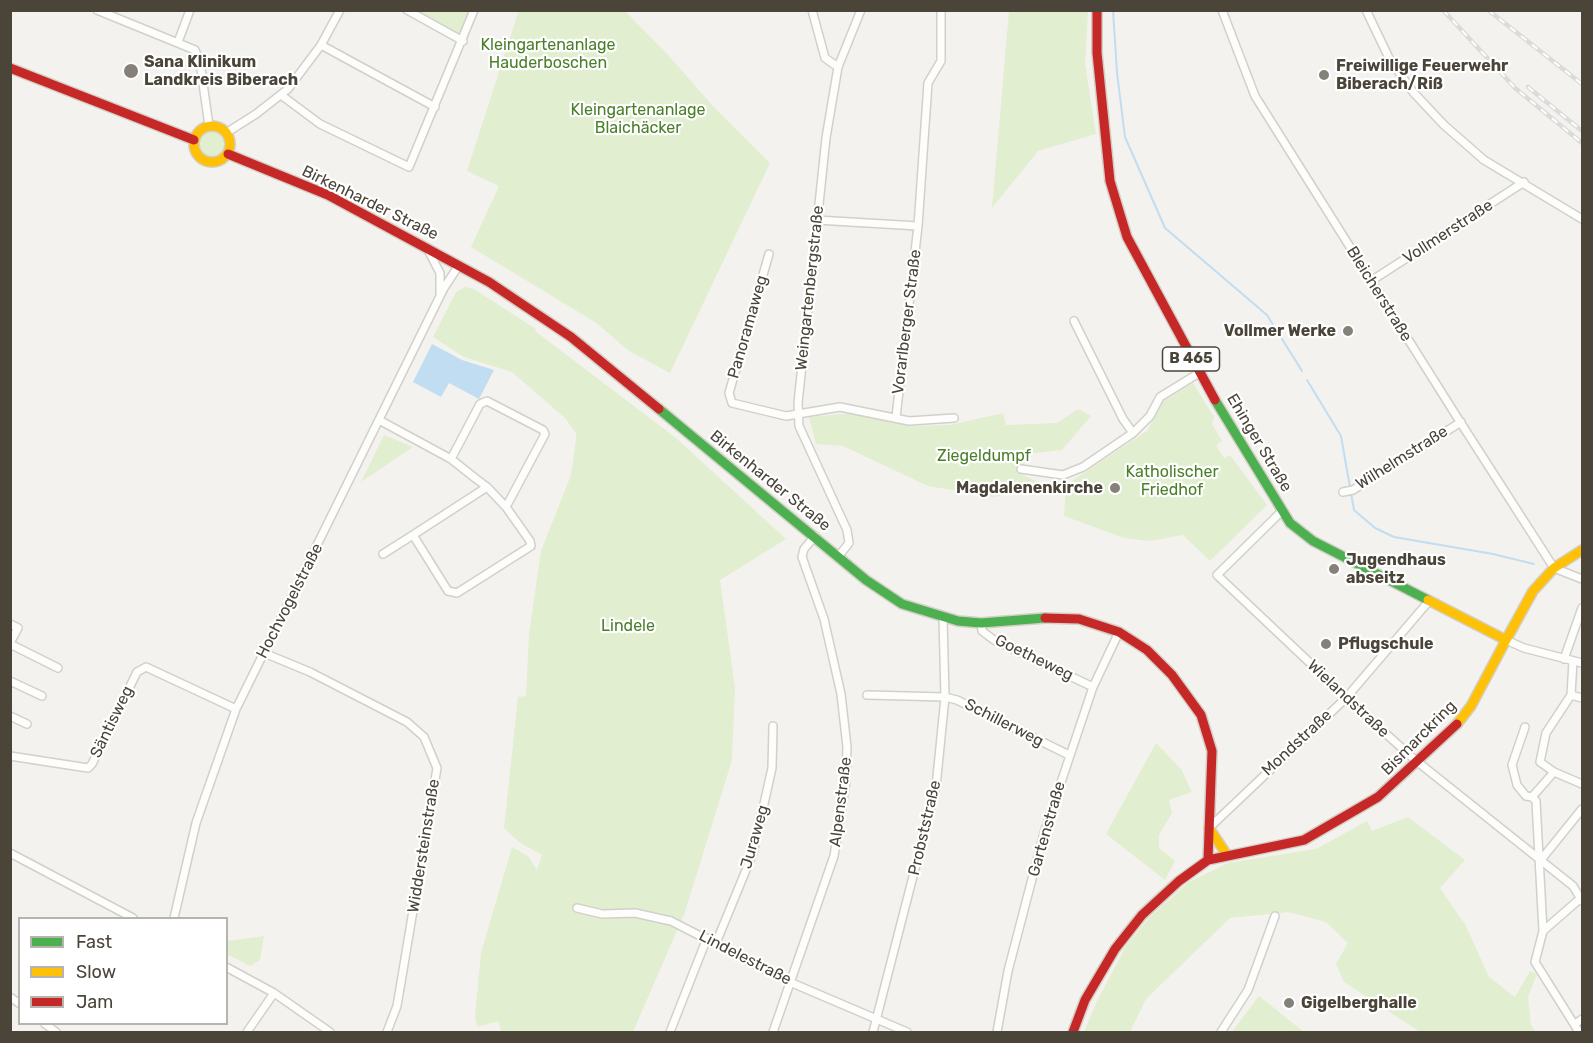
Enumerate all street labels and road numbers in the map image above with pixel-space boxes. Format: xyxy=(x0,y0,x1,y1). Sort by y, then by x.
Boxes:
street label: Birkenharder Straße xyxy=(299,162,441,244)
street label: Vollmerstraße xyxy=(1399,196,1497,268)
street label: Weingartenbergstraße xyxy=(792,205,828,371)
street label: Bleicherstraße xyxy=(1342,243,1416,345)
street label: Vorarlberger Straße xyxy=(889,248,925,396)
street label: Panoramaweg xyxy=(724,273,772,381)
road number: B 465 xyxy=(1162,347,1220,371)
street label: Ehinger Straße xyxy=(1222,391,1296,495)
street label: Wilhelmstraße xyxy=(1352,422,1452,494)
street label: Birkenharder Straße xyxy=(706,426,834,536)
street label: Hochvogelstraße xyxy=(253,540,327,662)
street label: Goetheweg xyxy=(992,631,1076,685)
street label: Wielandstraße xyxy=(1303,656,1393,742)
street label: Säntisweg xyxy=(86,683,138,761)
street label: Schillerweg xyxy=(961,695,1047,751)
street label: Bismarckring xyxy=(1378,697,1460,779)
street label: Mondstraße xyxy=(1258,706,1336,780)
street label: Alpenstraße xyxy=(826,756,856,848)
street label: Widdersteinstraße xyxy=(404,778,444,914)
street label: Probststraße xyxy=(905,779,945,877)
street label: Gartenstraße xyxy=(1024,779,1070,879)
street label: Juraweg xyxy=(737,803,773,871)
street label: Lindelestraße xyxy=(695,926,795,990)

